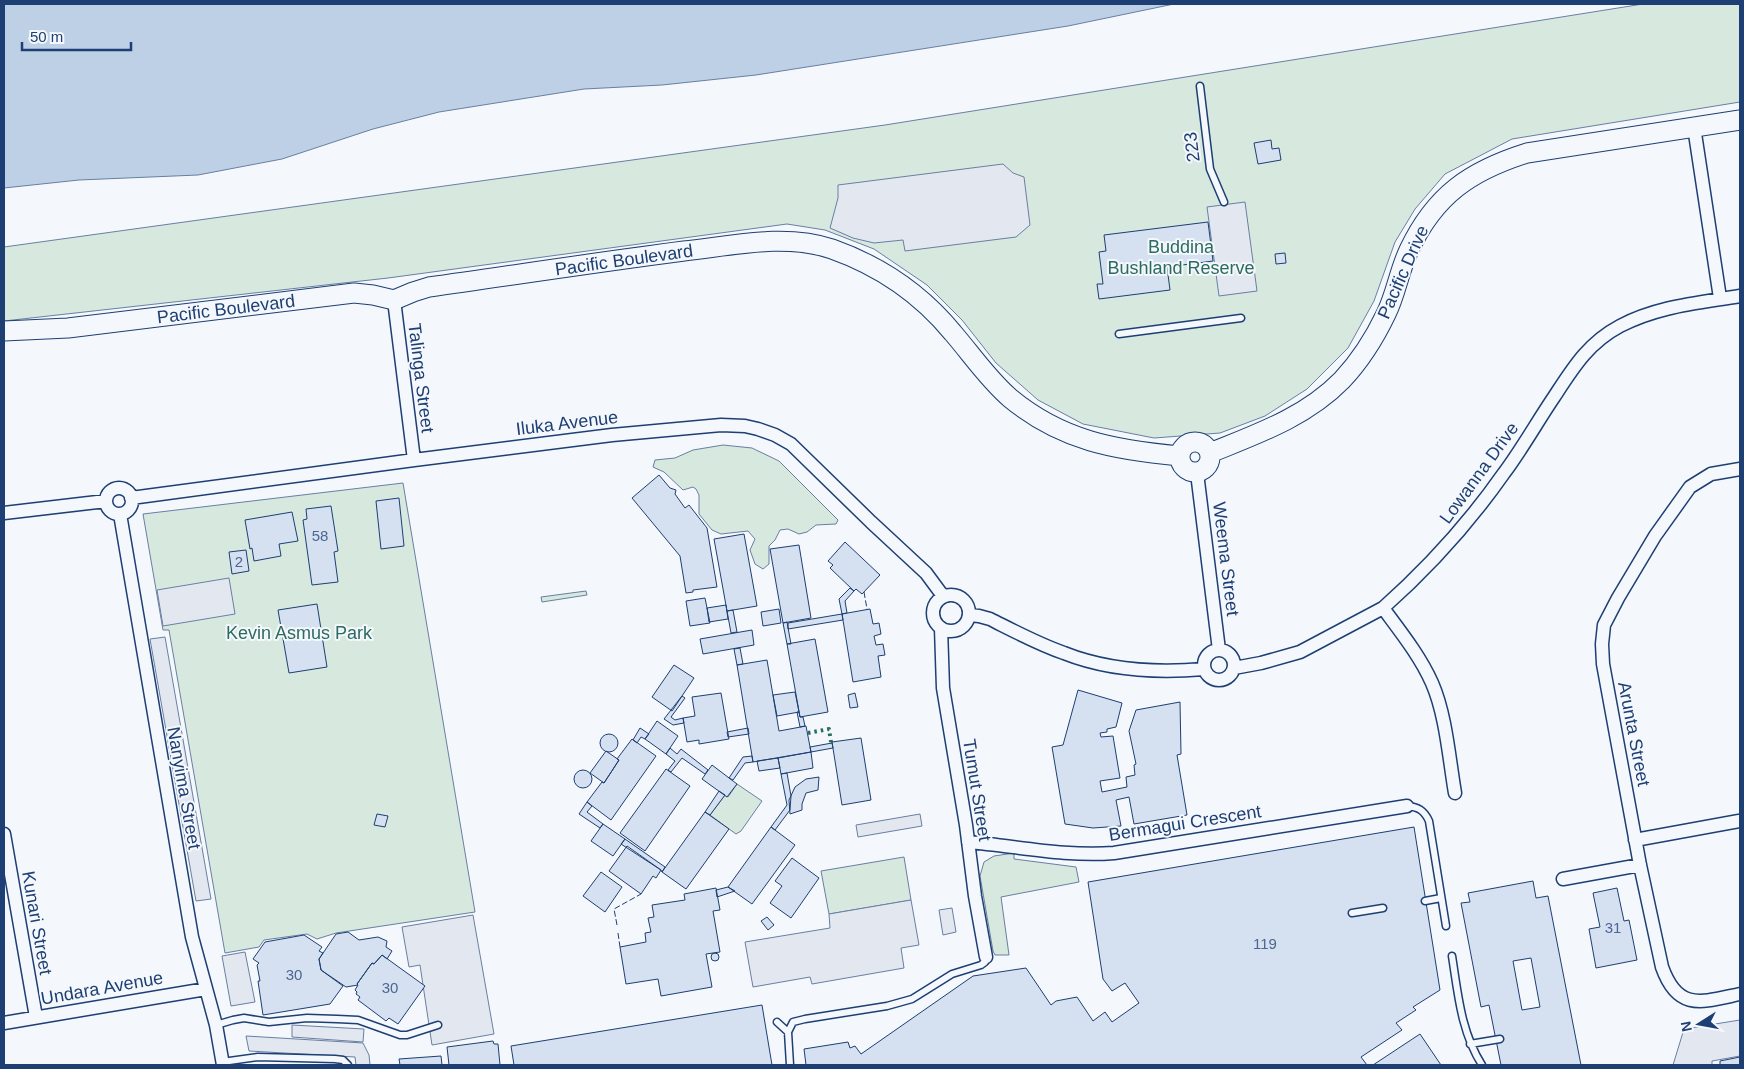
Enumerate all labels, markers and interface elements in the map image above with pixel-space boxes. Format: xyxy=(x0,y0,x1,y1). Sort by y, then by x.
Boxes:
scale bar xyxy=(22,20,131,52)
text: 50 m xyxy=(30,28,63,45)
street label: 223 xyxy=(1180,131,1204,163)
street label: Pacific Drive xyxy=(1374,222,1432,322)
park label: Buddina Bushland Reserve xyxy=(1107,237,1255,278)
street label: Pacific Boulevard xyxy=(554,240,694,280)
street label: Pacific Boulevard xyxy=(156,291,296,327)
street label: Talinga Street xyxy=(404,322,438,434)
street label: Iluka Avenue xyxy=(515,407,619,439)
street label: Lowanna Drive xyxy=(1436,419,1522,527)
street label: Weema Street xyxy=(1209,501,1243,617)
house number: 58 xyxy=(312,527,328,544)
house number: 2 xyxy=(235,553,243,570)
park label: Kevin Asmus Park xyxy=(226,623,373,643)
street label: Arunta Street xyxy=(1614,680,1654,788)
street label: Nanyima Street xyxy=(163,725,205,851)
street label: Tumut Street xyxy=(959,737,995,843)
street label: Bermagui Crescent xyxy=(1107,801,1263,845)
street label: Kunari Street xyxy=(18,870,56,976)
house number: 31 xyxy=(1605,919,1621,936)
house number: 119 xyxy=(1253,935,1277,952)
house number: 30 xyxy=(286,966,302,983)
street label: Undara Avenue xyxy=(39,967,165,1009)
house number: 30 xyxy=(382,979,398,996)
north arrow xyxy=(1674,999,1724,1049)
text: N xyxy=(1677,1020,1695,1033)

